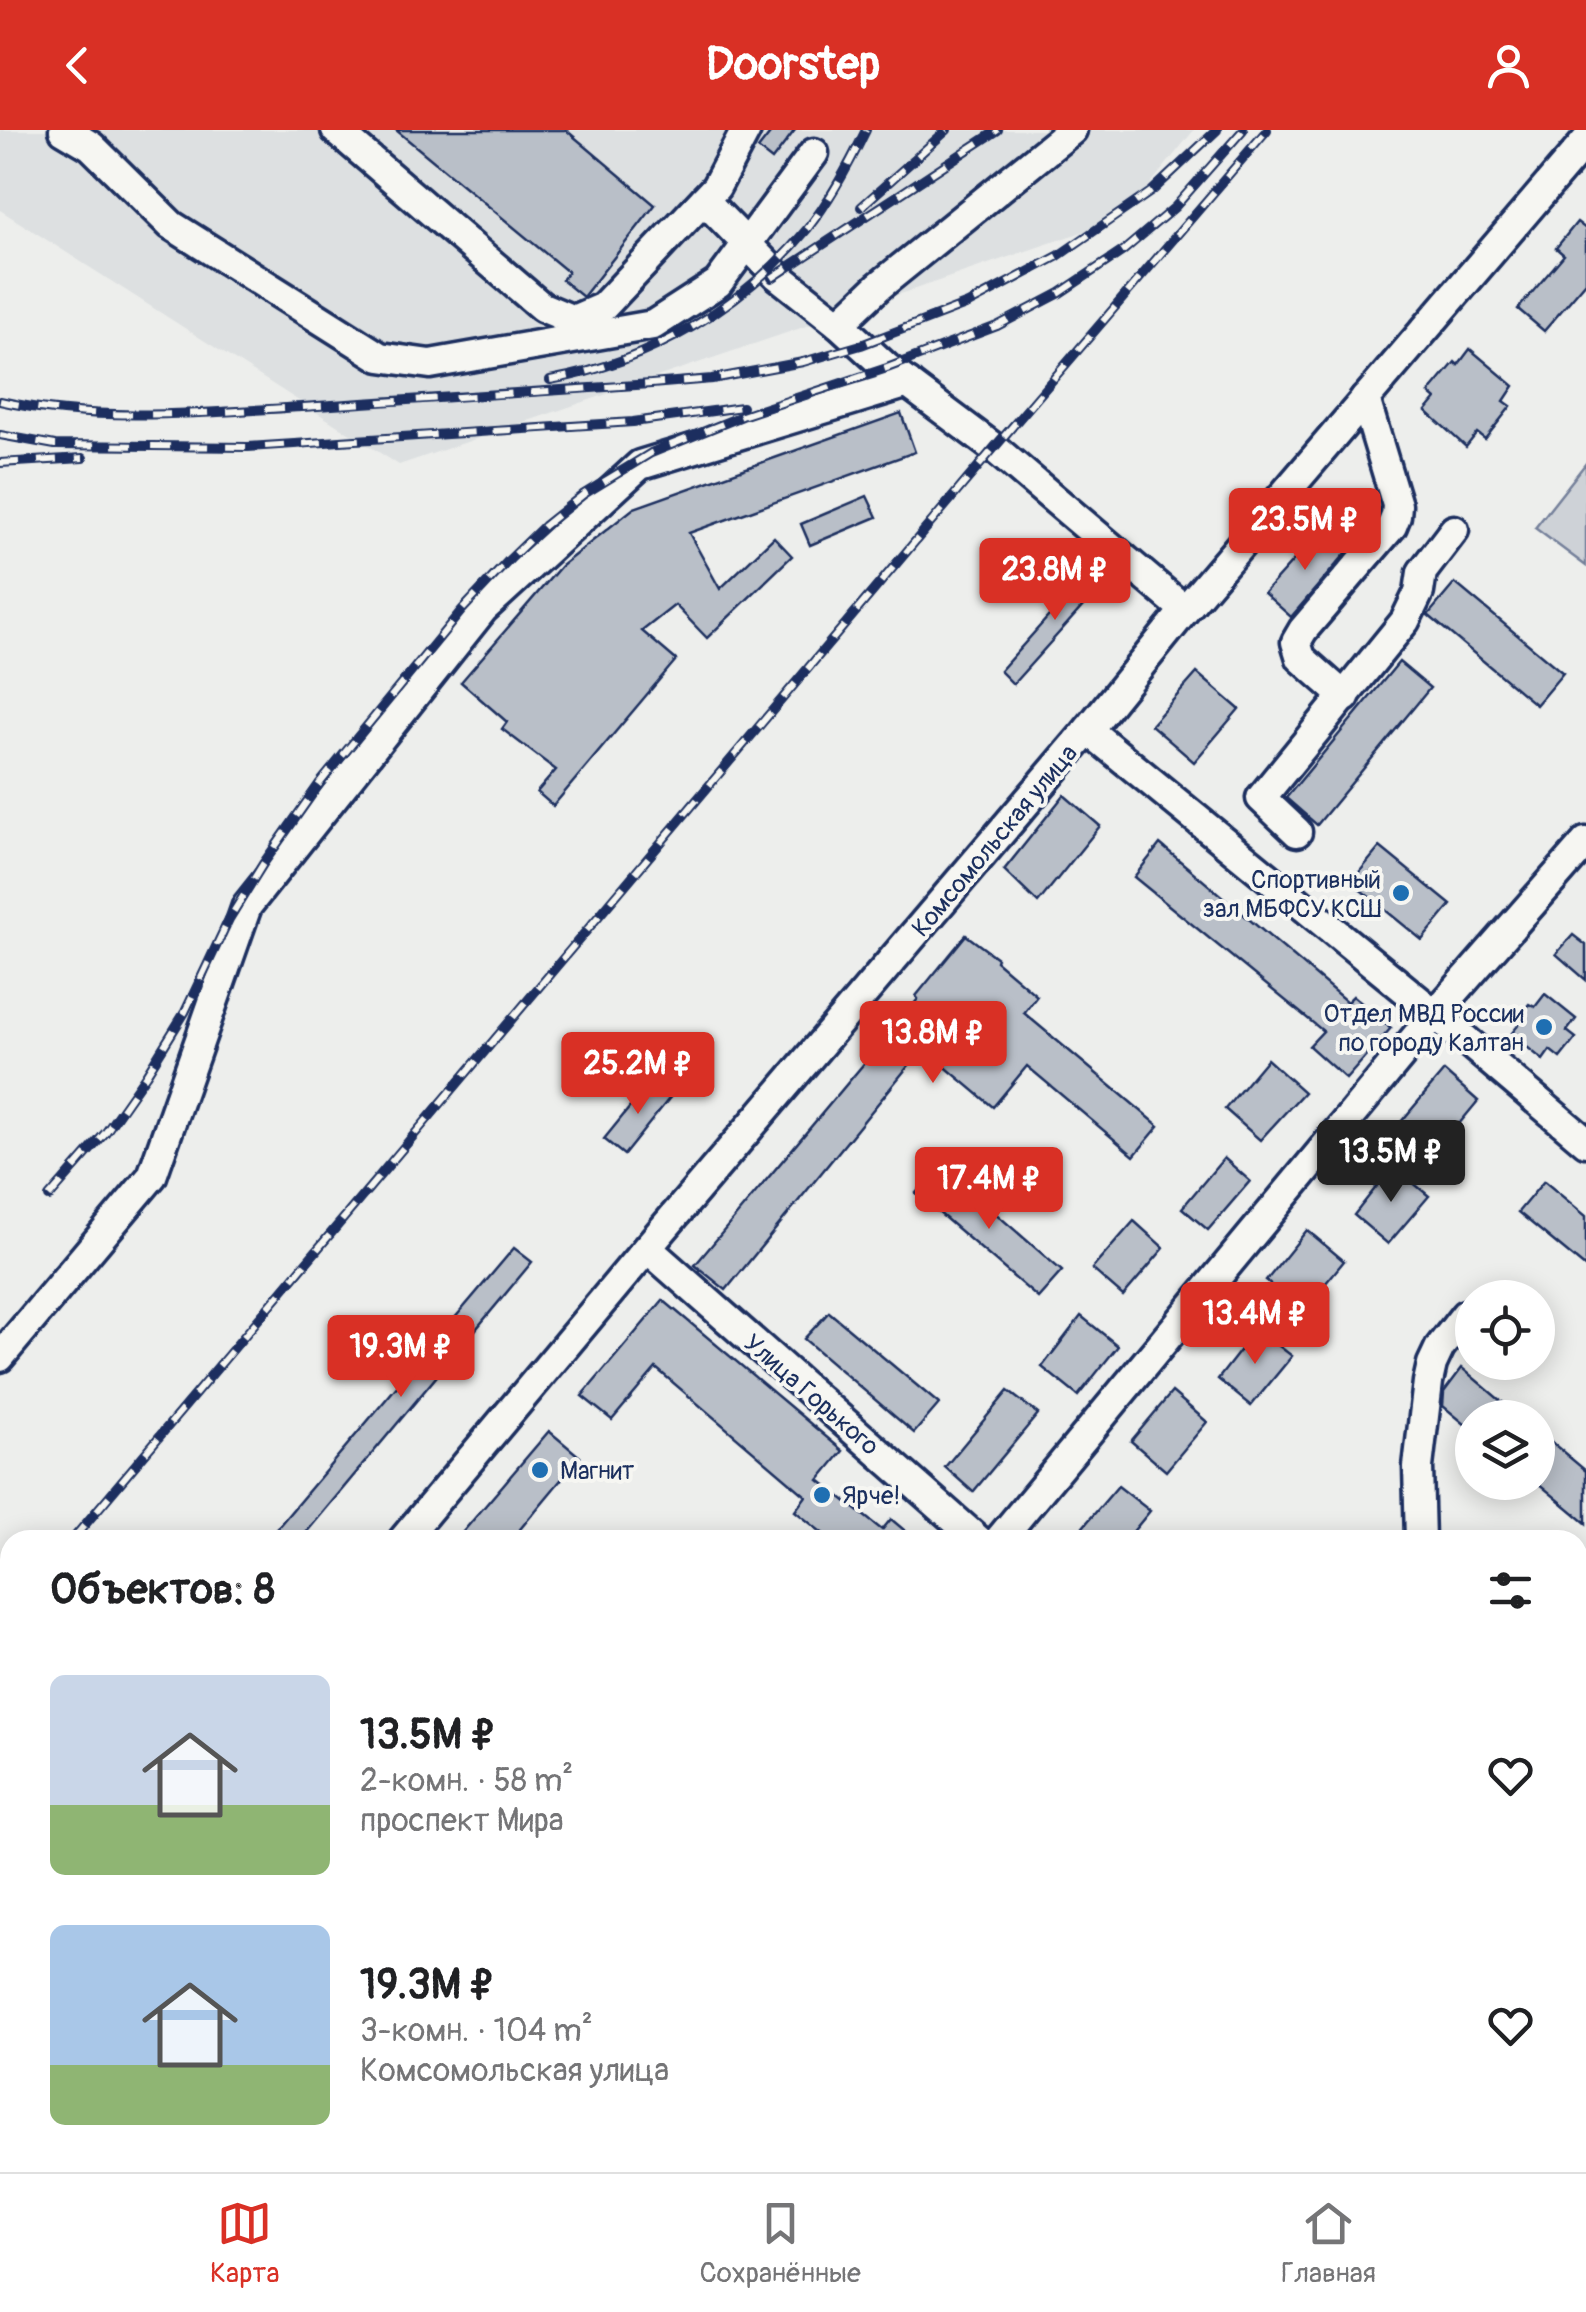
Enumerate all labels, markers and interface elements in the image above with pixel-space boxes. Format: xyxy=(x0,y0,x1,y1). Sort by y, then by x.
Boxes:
text: Doorstep xyxy=(706,37,880,93)
icon: back xyxy=(50,38,105,93)
icon: person xyxy=(1481,38,1536,93)
pin: 23.5M ₽ xyxy=(1213,488,1397,573)
text: 23.5M ₽ xyxy=(1251,500,1359,540)
pin: 23.8M ₽ xyxy=(963,538,1147,623)
text: 23.8M ₽ xyxy=(1001,550,1109,590)
street label: Комсомольская улица xyxy=(906,738,1085,943)
place label: Спортивный зал МБФСУ КСШ xyxy=(1203,865,1382,925)
marker: Спортивный зал МБФСУ КСШ xyxy=(1390,882,1412,904)
place label: Отдел МВД России по городу Калтан xyxy=(1324,999,1524,1059)
pin: 13.8M ₽ xyxy=(841,1001,1025,1086)
text: 13.8M ₽ xyxy=(882,1013,984,1053)
marker: Отдел МВД России по городу Калтан xyxy=(1533,1016,1555,1038)
pin: 25.2M ₽ xyxy=(546,1032,730,1117)
text: 25.2M ₽ xyxy=(583,1044,693,1084)
pin: 13.5M ₽ xyxy=(1299,1120,1483,1205)
text: 13.5M ₽ xyxy=(1339,1132,1443,1172)
pin: 17.4M ₽ xyxy=(897,1147,1081,1232)
text: 17.4M ₽ xyxy=(937,1159,1041,1199)
map controls xyxy=(1455,1280,1555,1500)
button: locate xyxy=(1455,1280,1555,1380)
pin: 13.4M ₽ xyxy=(1163,1282,1347,1367)
text: 13.4M ₽ xyxy=(1202,1294,1308,1334)
pin: 19.3M ₽ xyxy=(309,1315,493,1400)
text: 19.3M ₽ xyxy=(349,1327,453,1367)
street label: Улица Горького xyxy=(737,1328,885,1462)
button: layers xyxy=(1455,1400,1555,1500)
place label: Магнит xyxy=(560,1456,635,1487)
marker: Магнит xyxy=(529,1459,551,1481)
place label: Ярче! xyxy=(842,1481,900,1512)
marker: Ярче! xyxy=(811,1484,833,1506)
icon: filters xyxy=(1483,1563,1538,1618)
text: Объектов: 8 xyxy=(50,1564,275,1616)
text: 13.5M ₽ xyxy=(360,1709,496,1761)
icon: home xyxy=(130,1715,250,1835)
icon: heart xyxy=(1483,1748,1538,1803)
text: 2-комн. · 58 m² xyxy=(360,1761,573,1801)
text: проспект Мира xyxy=(360,1801,564,1841)
text: 19.3M ₽ xyxy=(360,1959,495,2011)
icon: home xyxy=(130,1965,250,2085)
icon: heart xyxy=(1483,1998,1538,2053)
text: 3-комн. · 104 m² xyxy=(360,2011,593,2051)
text: Комсомольская улица xyxy=(360,2051,669,2091)
tab: Карта xyxy=(210,2196,279,2291)
tab: Сохранённые xyxy=(699,2196,861,2291)
tab: Главная xyxy=(1281,2196,1376,2291)

